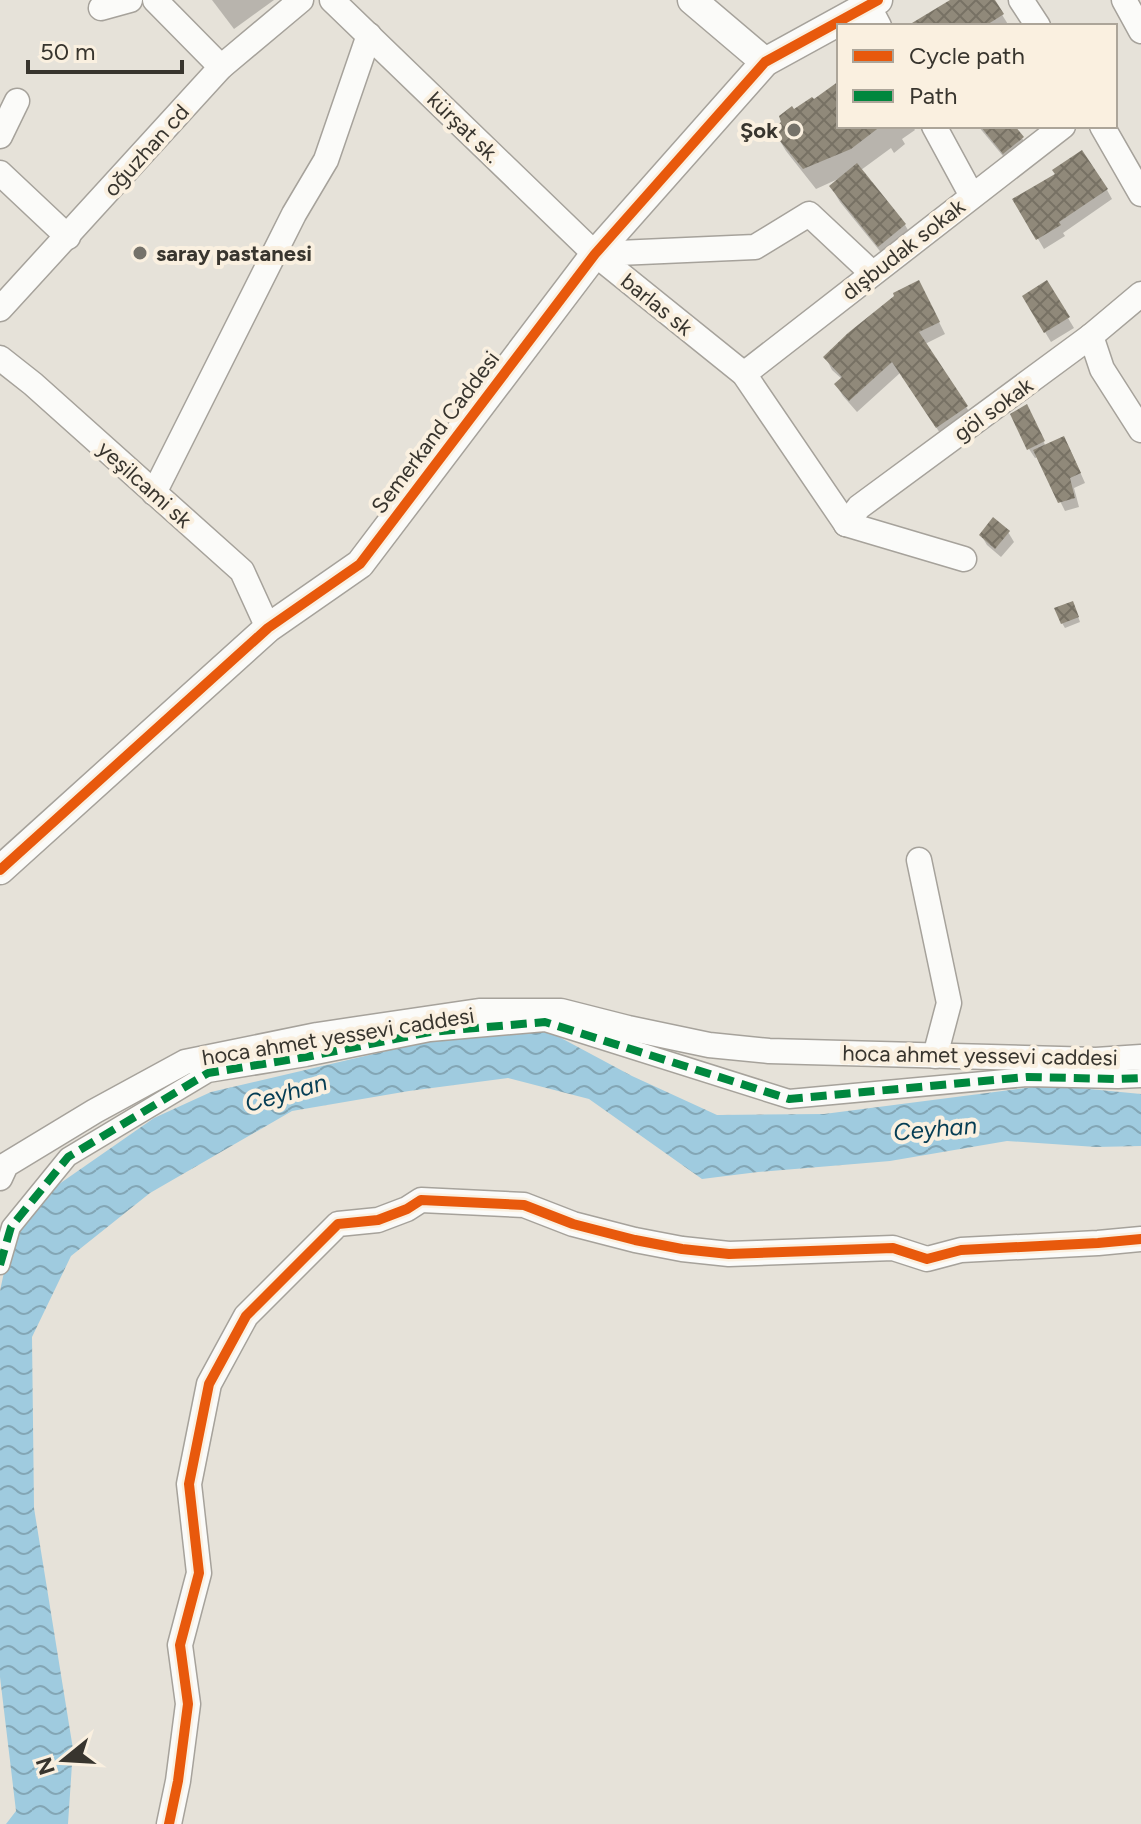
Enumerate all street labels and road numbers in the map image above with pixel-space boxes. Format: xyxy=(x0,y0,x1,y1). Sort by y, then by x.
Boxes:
street label: kürşat sk. xyxy=(421,86,506,169)
street label: oğuzhan cd xyxy=(98,99,195,202)
street label: dışbudak sokak xyxy=(836,193,971,306)
street label: barlas sk xyxy=(615,267,698,342)
street label: Semerkand Caddesi xyxy=(366,346,505,519)
street label: göl sokak xyxy=(948,371,1038,447)
street label: yeşilcami sk xyxy=(92,435,197,534)
street label: hoca ahmet yessevi caddesi xyxy=(200,1002,476,1071)
street label: hoca ahmet yessevi caddesi xyxy=(842,1040,1118,1071)

